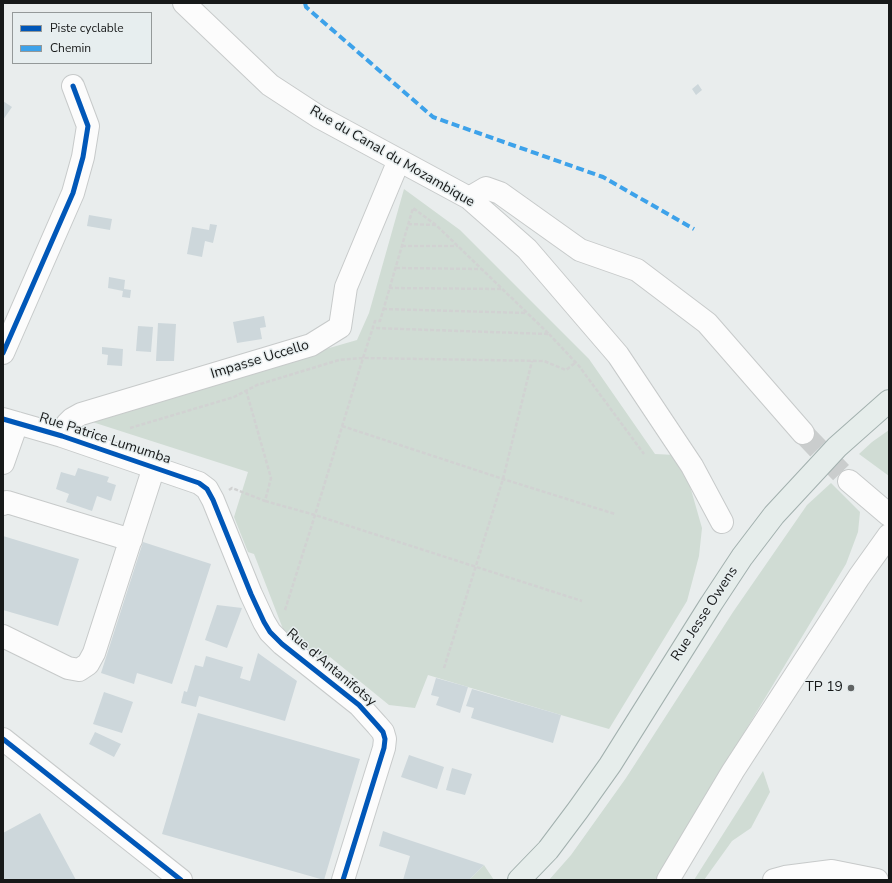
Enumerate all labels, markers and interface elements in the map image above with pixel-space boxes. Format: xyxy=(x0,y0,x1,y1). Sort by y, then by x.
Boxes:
legend xyxy=(12,12,152,64)
text: Piste cyclable xyxy=(50,20,124,36)
text: Chemin xyxy=(50,40,91,56)
street label: Rue du Canal du Mozambique xyxy=(307,103,477,211)
street label: Impasse Uccello xyxy=(209,337,311,383)
street label: Rue Patrice Lumumba xyxy=(37,410,173,468)
street label: Rue Jesse Owens xyxy=(668,564,742,664)
street label: Rue d'Antanifotsy xyxy=(283,626,379,710)
place label: TP 19 xyxy=(805,680,843,696)
marker: TP 19 xyxy=(846,683,856,693)

